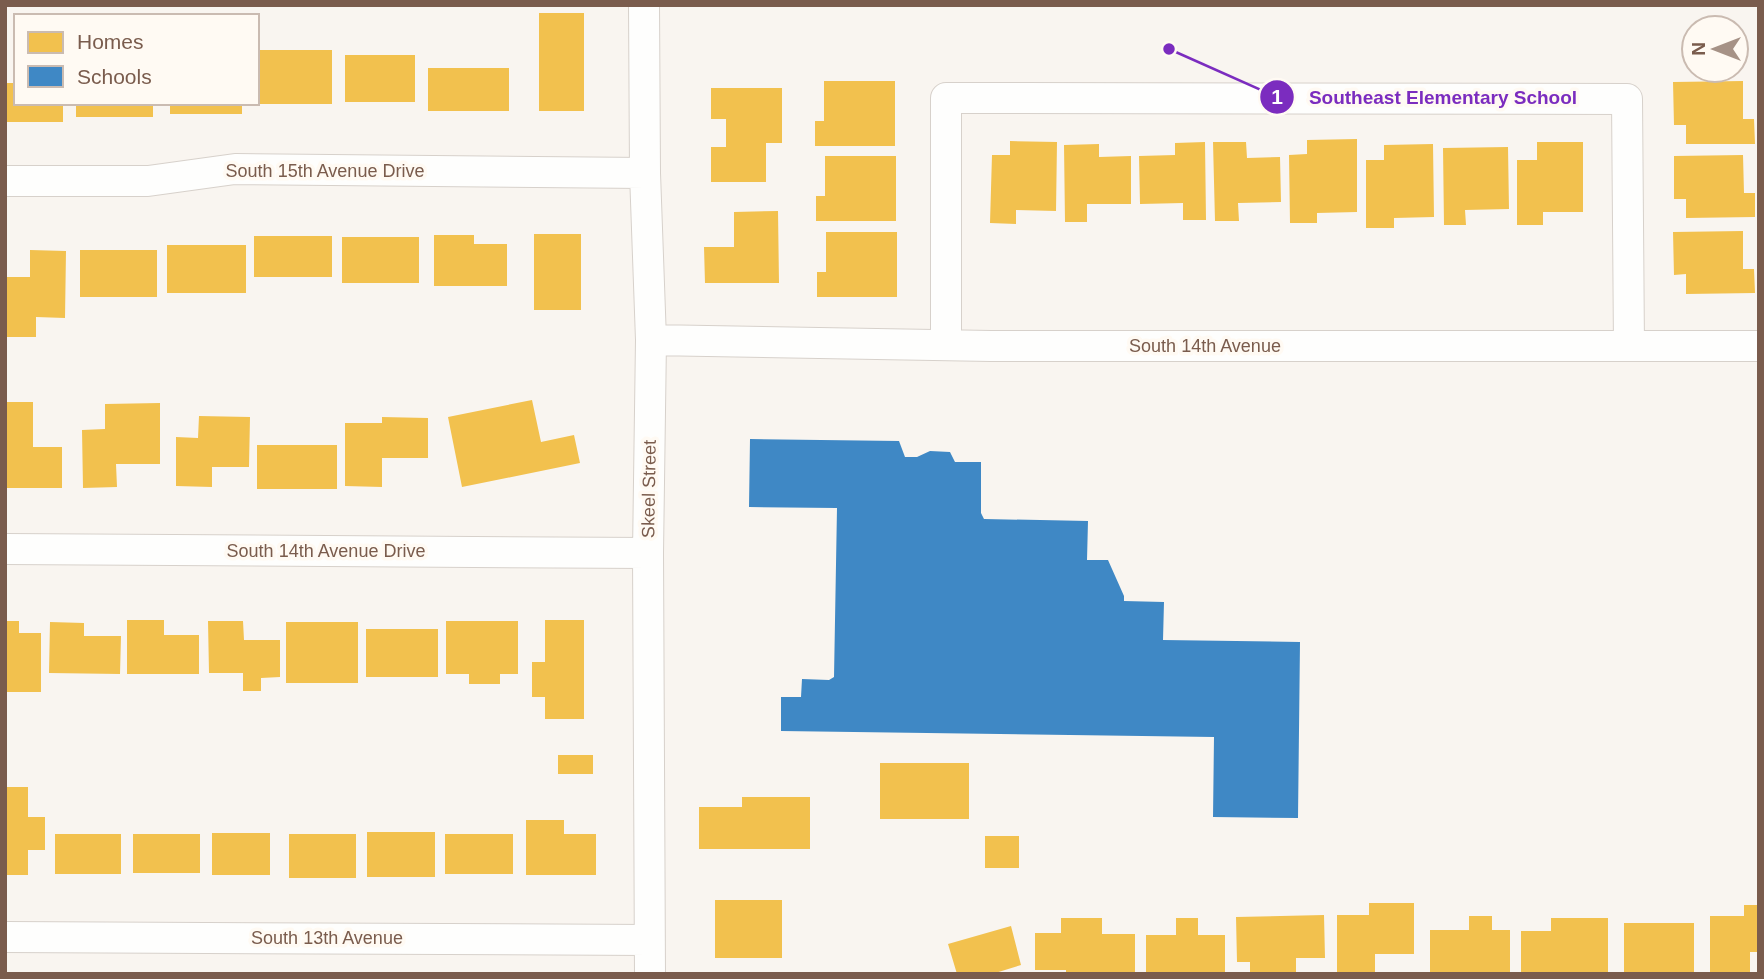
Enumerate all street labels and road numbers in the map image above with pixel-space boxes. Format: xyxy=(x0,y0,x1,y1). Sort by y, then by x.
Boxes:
street label: South 15th Avenue Drive xyxy=(226,161,424,181)
street label: South 14th Avenue xyxy=(1129,336,1281,356)
street label: Skeel Street xyxy=(638,440,660,538)
street label: South 14th Avenue Drive xyxy=(227,541,425,561)
street label: South 13th Avenue xyxy=(251,928,403,948)

